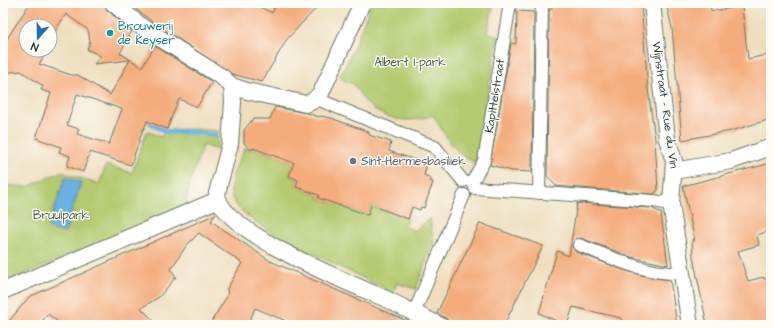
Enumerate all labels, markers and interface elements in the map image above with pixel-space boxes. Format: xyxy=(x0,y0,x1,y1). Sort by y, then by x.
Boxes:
north arrow xyxy=(18,18,58,58)
place label: Brouwerij de Keyser xyxy=(118,18,175,50)
marker: Brouwerij de Keyser xyxy=(105,28,115,38)
text: N xyxy=(29,39,41,55)
street label: Wijnstraat - Rue du Vin xyxy=(648,41,682,169)
park label: Albert I-park xyxy=(374,54,446,71)
street label: Kapittelstraat xyxy=(481,58,509,134)
place label: Sint-Hermesbasiliek xyxy=(361,153,466,170)
marker: Sint-Hermesbasiliek xyxy=(348,156,358,166)
park label: Bruulpark xyxy=(33,207,90,224)

